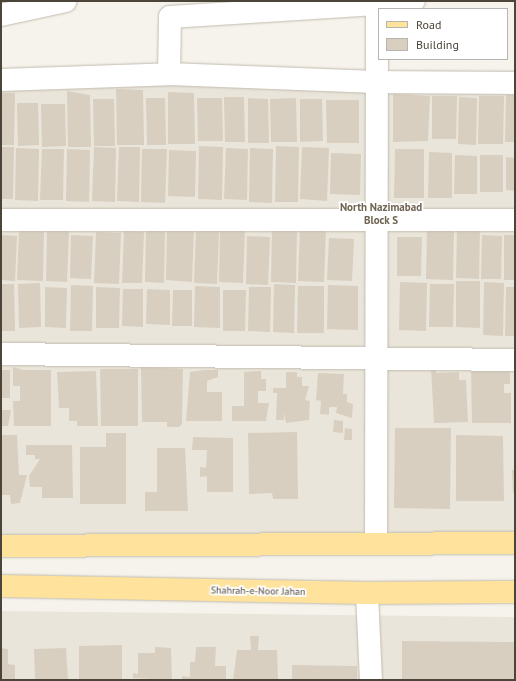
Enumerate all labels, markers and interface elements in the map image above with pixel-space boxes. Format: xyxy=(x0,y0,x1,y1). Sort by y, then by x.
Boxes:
legend xyxy=(378,8,508,60)
text: Road xyxy=(416,17,441,32)
text: Building xyxy=(416,37,459,52)
district label: North Nazimabad Block S xyxy=(340,201,422,227)
street label: Shahrah-e-Noor Jahan xyxy=(211,584,305,598)

